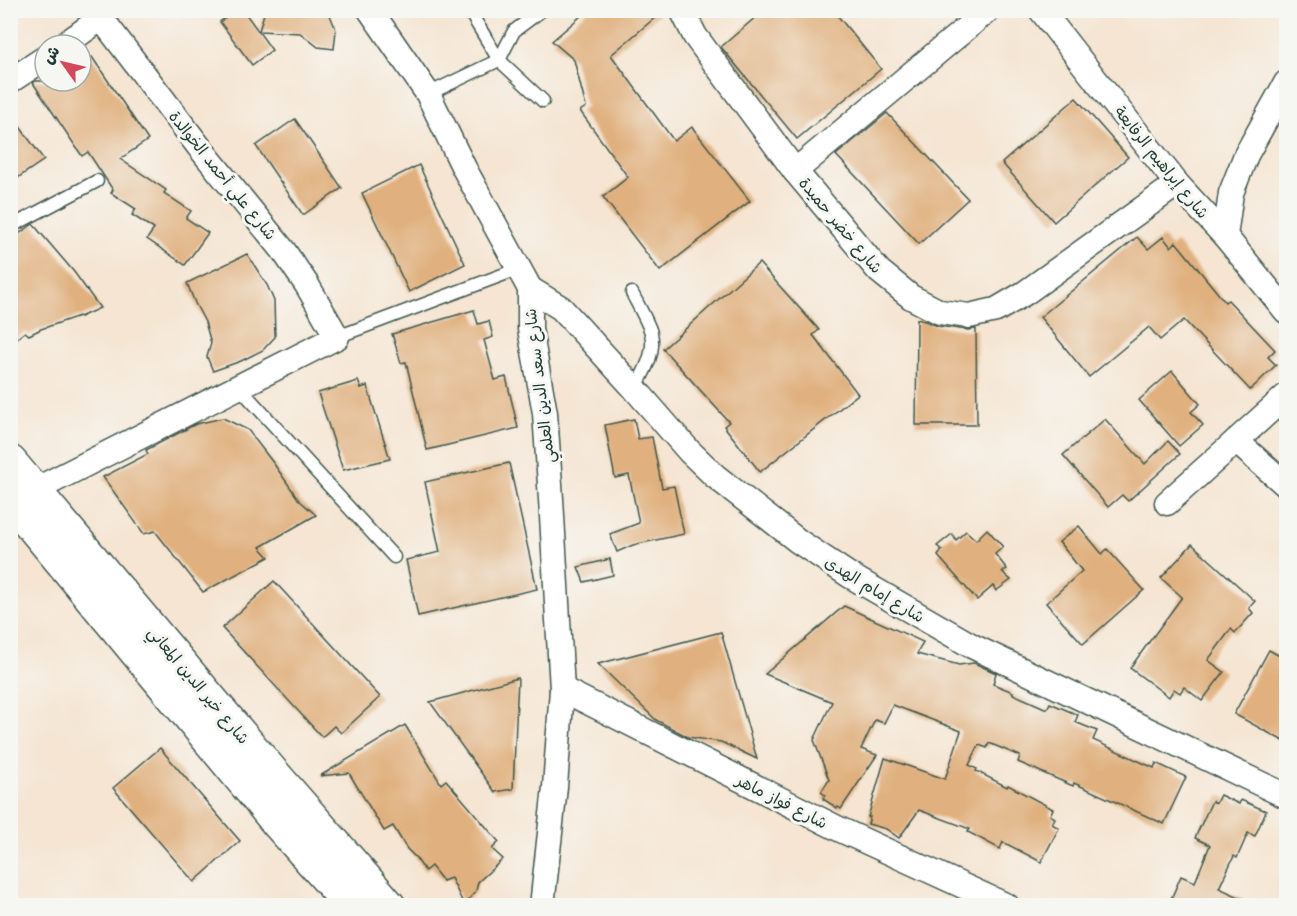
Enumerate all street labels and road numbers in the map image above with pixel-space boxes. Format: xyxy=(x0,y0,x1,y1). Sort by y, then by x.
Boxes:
street label: شارع إبراهيم الرفايعة xyxy=(1108,102,1213,224)
street label: شارع علي أحمد الخوالدة xyxy=(161,106,281,247)
street label: شارع خضر حميدة xyxy=(793,173,887,278)
street label: شارع سعد الدين العلمي xyxy=(520,307,563,465)
street label: شارع إمام الهدى xyxy=(820,551,928,629)
street label: شارع خير الدين المعاني xyxy=(140,622,254,751)
street label: شارع فواز ماهر xyxy=(730,768,831,834)

